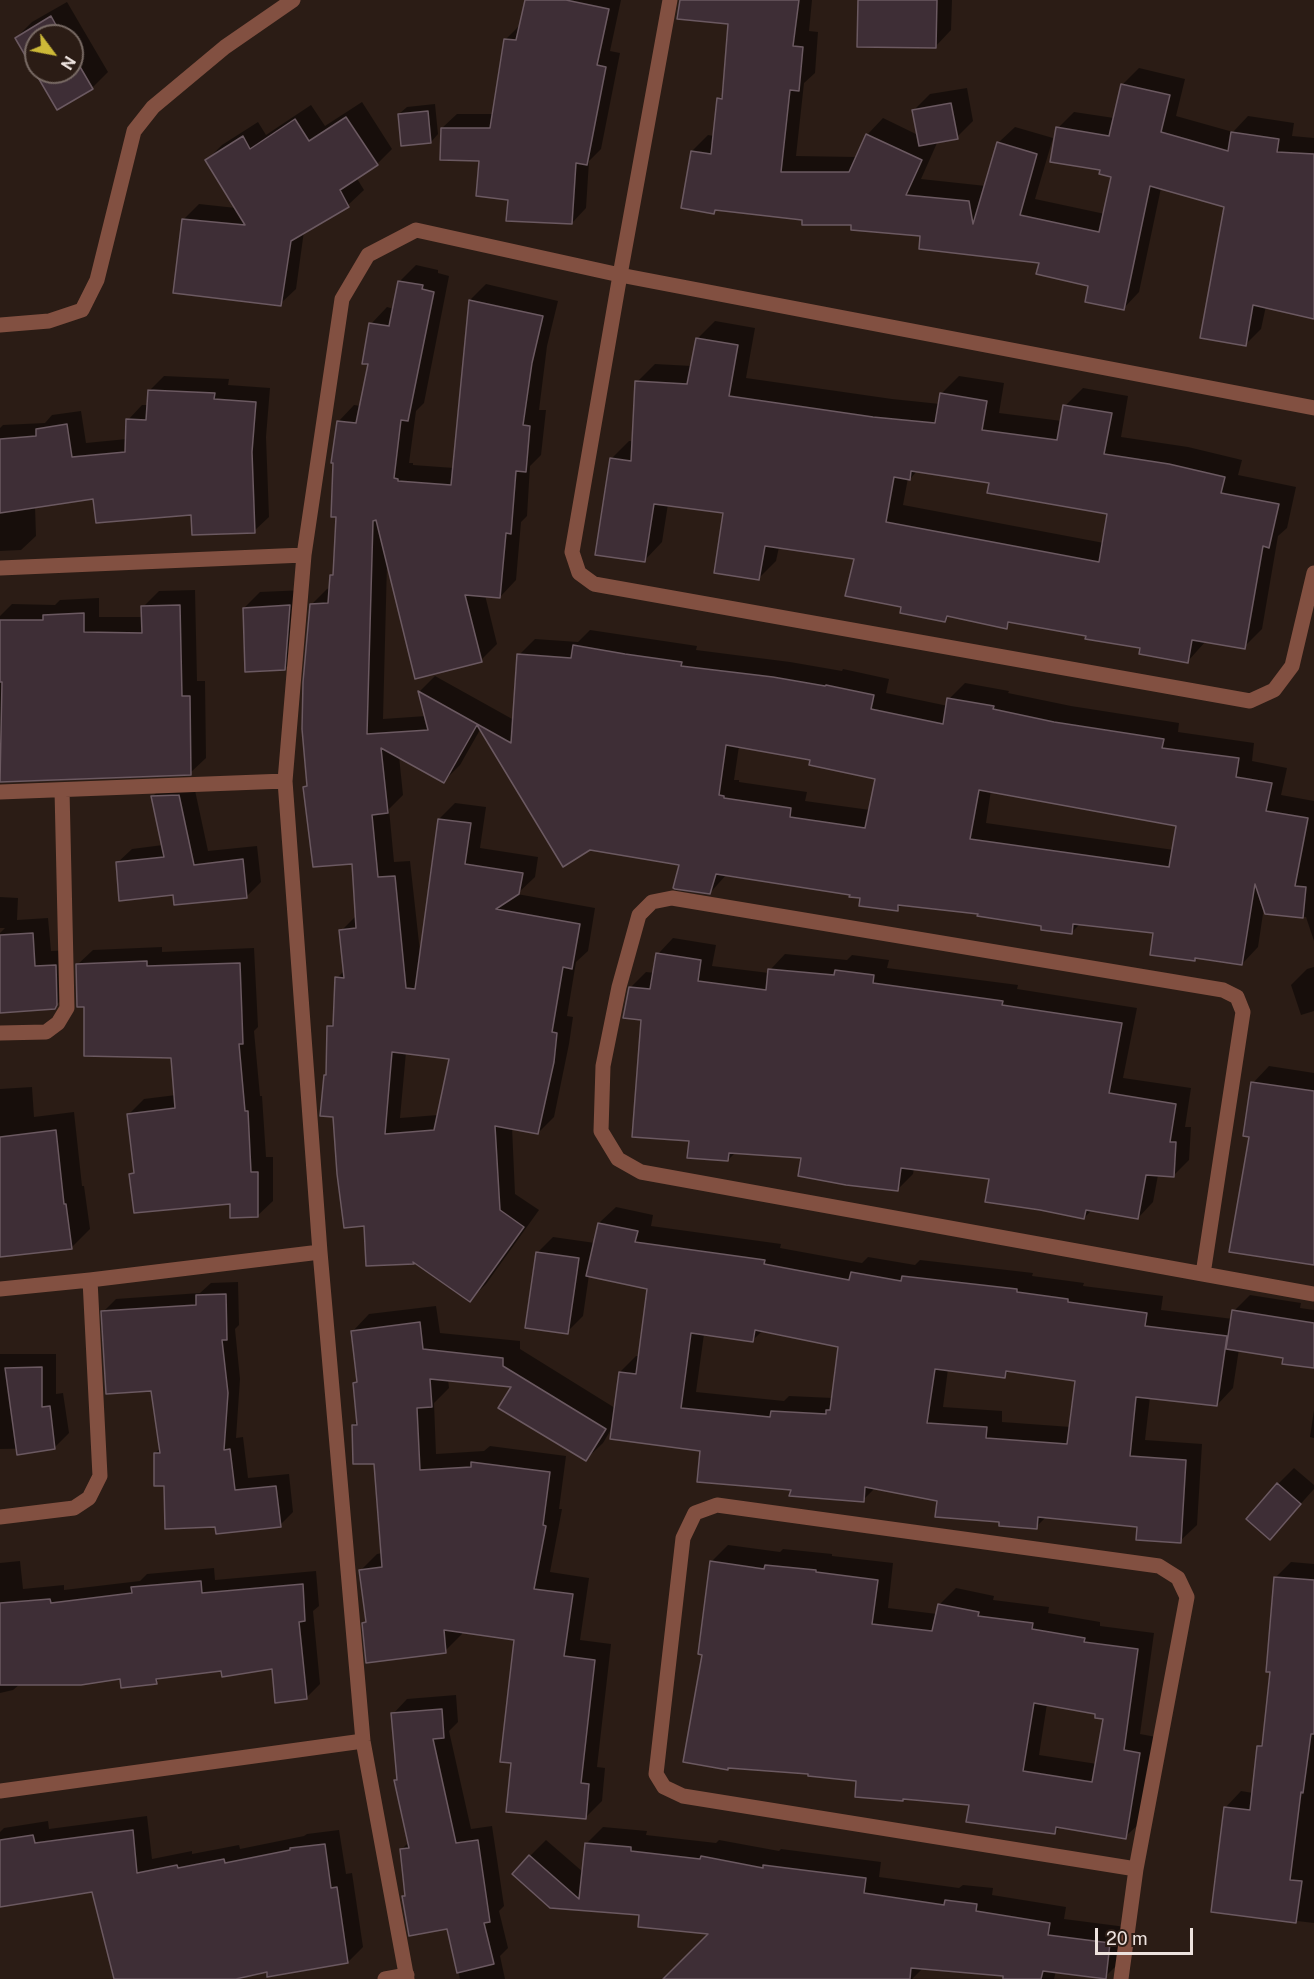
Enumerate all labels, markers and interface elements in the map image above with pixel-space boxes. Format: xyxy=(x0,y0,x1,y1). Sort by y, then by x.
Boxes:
north arrow xyxy=(24,24,84,84)
text: N xyxy=(57,52,79,73)
scale bar xyxy=(1098,1916,1196,1954)
text: 20 m xyxy=(1106,1928,1148,1949)

